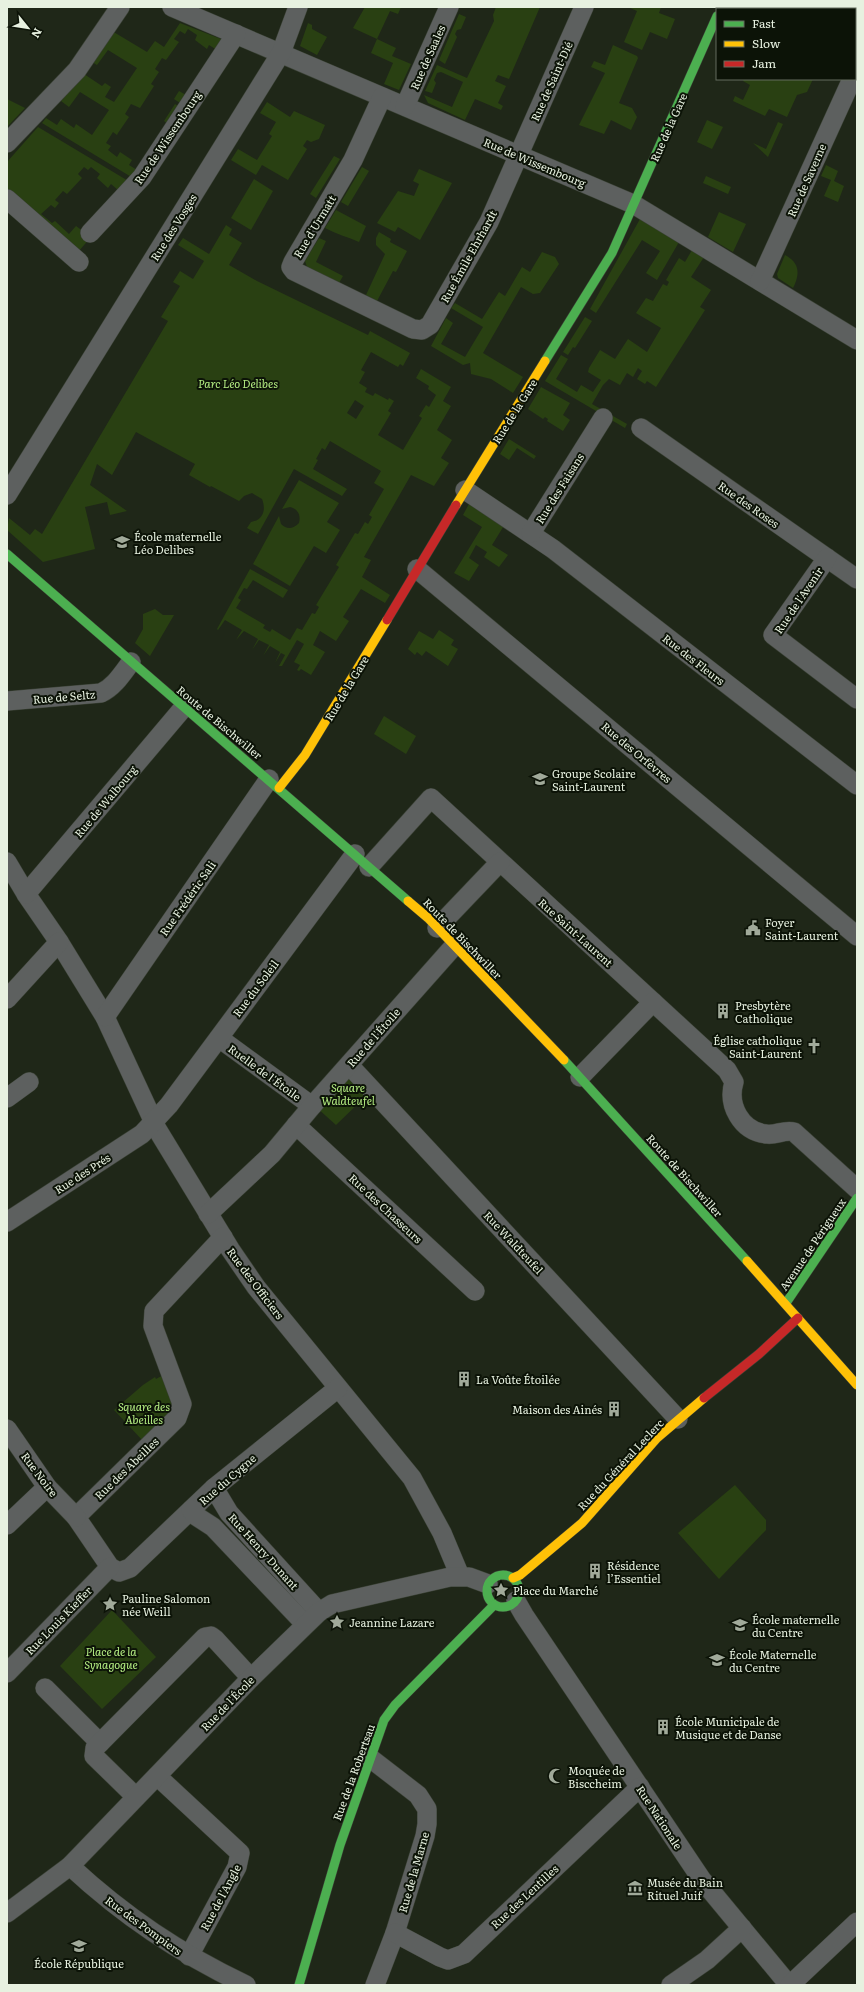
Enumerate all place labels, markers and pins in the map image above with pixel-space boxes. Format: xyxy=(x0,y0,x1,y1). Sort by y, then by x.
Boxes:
place label: École maternelle Léo Delibes xyxy=(134,528,222,557)
school or university icon: École maternelle Léo Delibes xyxy=(113,533,131,551)
place label: Groupe Scolaire Saint-Laurent xyxy=(552,765,636,794)
school or university icon: Groupe Scolaire Saint-Laurent xyxy=(531,770,549,788)
place label: Foyer Saint-Laurent xyxy=(765,914,839,943)
public building icon: Foyer Saint-Laurent xyxy=(744,919,762,937)
place label: Presbytère Catholique xyxy=(735,997,793,1026)
building icon: Presbytère Catholique xyxy=(714,1002,732,1020)
place label: Église catholique Saint-Laurent xyxy=(713,1032,803,1061)
church icon: Église catholique Saint-Laurent xyxy=(805,1037,823,1055)
building icon: La Voûte Étoilée xyxy=(455,1370,473,1388)
place label: La Voûte Étoilée xyxy=(476,1371,560,1387)
building icon: Maison des Ainés xyxy=(605,1400,623,1418)
place label: Maison des Ainés xyxy=(512,1401,602,1417)
place label: Résidence l’Essentiel xyxy=(607,1557,661,1586)
building icon: Résidence l’Essentiel xyxy=(586,1562,604,1580)
place icon: Place du Marché xyxy=(492,1581,510,1599)
place label: Place du Marché xyxy=(513,1582,599,1598)
place label: Pauline Salomon née Weill xyxy=(122,1590,210,1619)
place icon: Pauline Salomon née Weill xyxy=(101,1595,119,1613)
place label: École maternelle du Centre xyxy=(752,1611,840,1640)
place icon: Jeannine Lazare xyxy=(328,1613,346,1631)
place label: Jeannine Lazare xyxy=(349,1614,435,1630)
school or university icon: École maternelle du Centre xyxy=(731,1616,749,1634)
place label: École Maternelle du Centre xyxy=(729,1646,817,1675)
school or university icon: École Maternelle du Centre xyxy=(708,1651,726,1669)
place label: École Municipale de Musique et de Danse xyxy=(675,1713,782,1742)
building icon: École Municipale de Musique et de Danse xyxy=(654,1718,672,1736)
place label: Moquée de Bisccheim xyxy=(568,1762,625,1791)
mosque icon: Moquée de Bisccheim xyxy=(547,1767,565,1785)
place label: Musée du Bain Rituel Juif xyxy=(647,1874,723,1903)
museum icon: Musée du Bain Rituel Juif xyxy=(626,1879,644,1897)
school or university icon: École République xyxy=(70,1937,88,1955)
place label: École République xyxy=(34,1955,124,1971)

